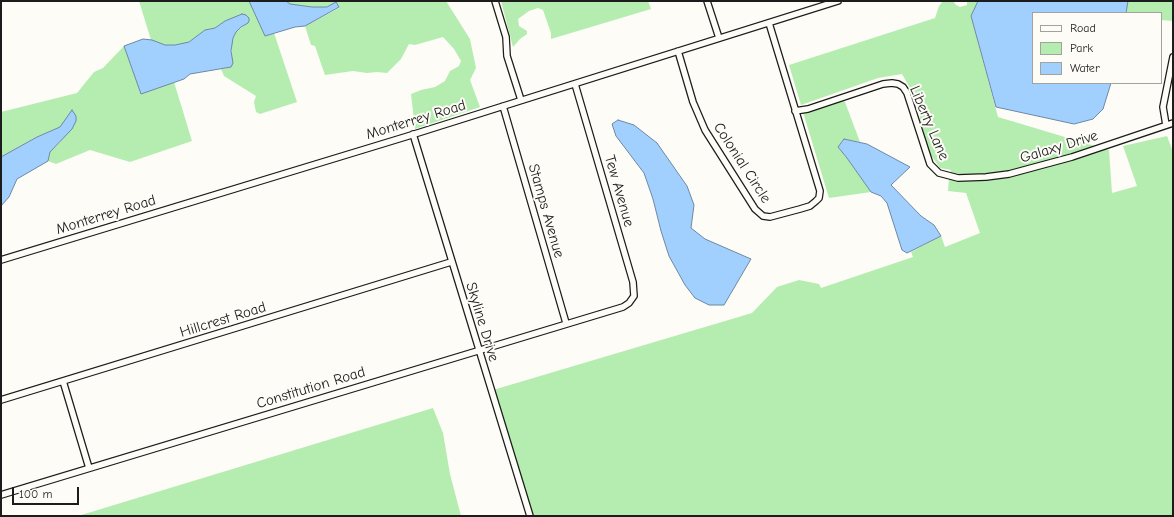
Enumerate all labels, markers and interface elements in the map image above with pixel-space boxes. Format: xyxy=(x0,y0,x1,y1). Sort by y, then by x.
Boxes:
legend xyxy=(1032,12,1162,84)
text: Road xyxy=(1070,21,1096,35)
text: Park xyxy=(1070,41,1093,55)
text: Water xyxy=(1070,61,1100,75)
street label: Liberty Lane xyxy=(905,83,953,163)
street label: Monterrey Road xyxy=(364,96,468,144)
street label: Colonial Circle xyxy=(709,119,775,207)
street label: Galaxy Drive xyxy=(1018,127,1100,167)
street label: Tew Avenue xyxy=(600,153,638,229)
street label: Stamps Avenue xyxy=(524,162,568,260)
street label: Monterrey Road xyxy=(54,191,158,239)
street label: Skyline Drive xyxy=(461,280,503,364)
street label: Hillcrest Road xyxy=(178,298,268,342)
street label: Constitution Road xyxy=(255,363,367,413)
scale bar xyxy=(14,479,81,505)
text: 100 m xyxy=(19,487,52,501)

